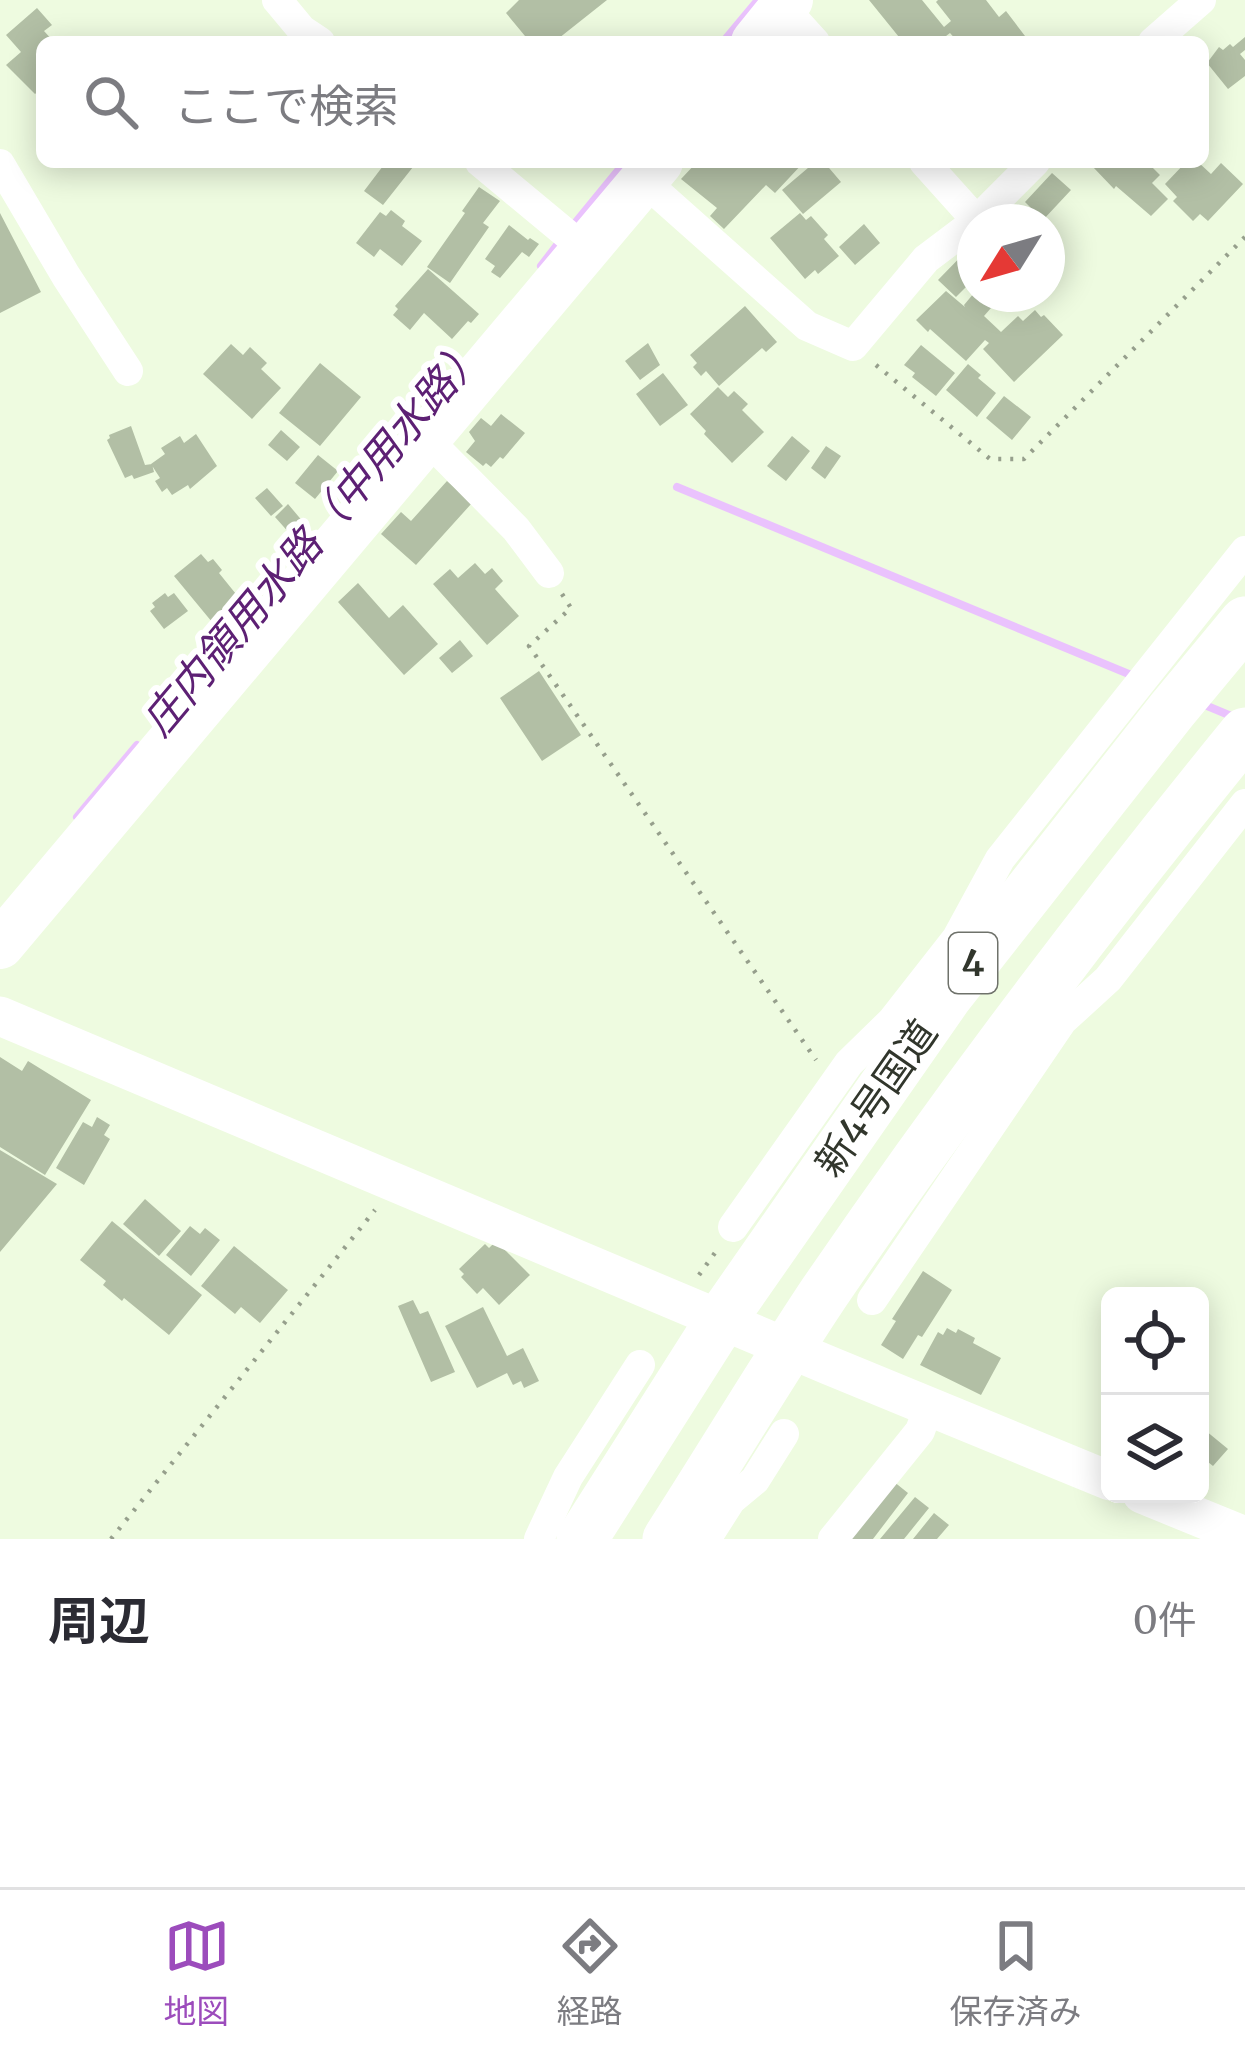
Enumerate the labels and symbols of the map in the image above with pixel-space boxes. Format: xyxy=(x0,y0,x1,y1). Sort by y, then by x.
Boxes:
north arrow xyxy=(957,204,1065,312)
water label: 庄内領用水路（中用水路） xyxy=(131,326,495,746)
road number: 4 xyxy=(949,933,997,993)
street label: 新4号国道 xyxy=(804,1010,948,1186)

